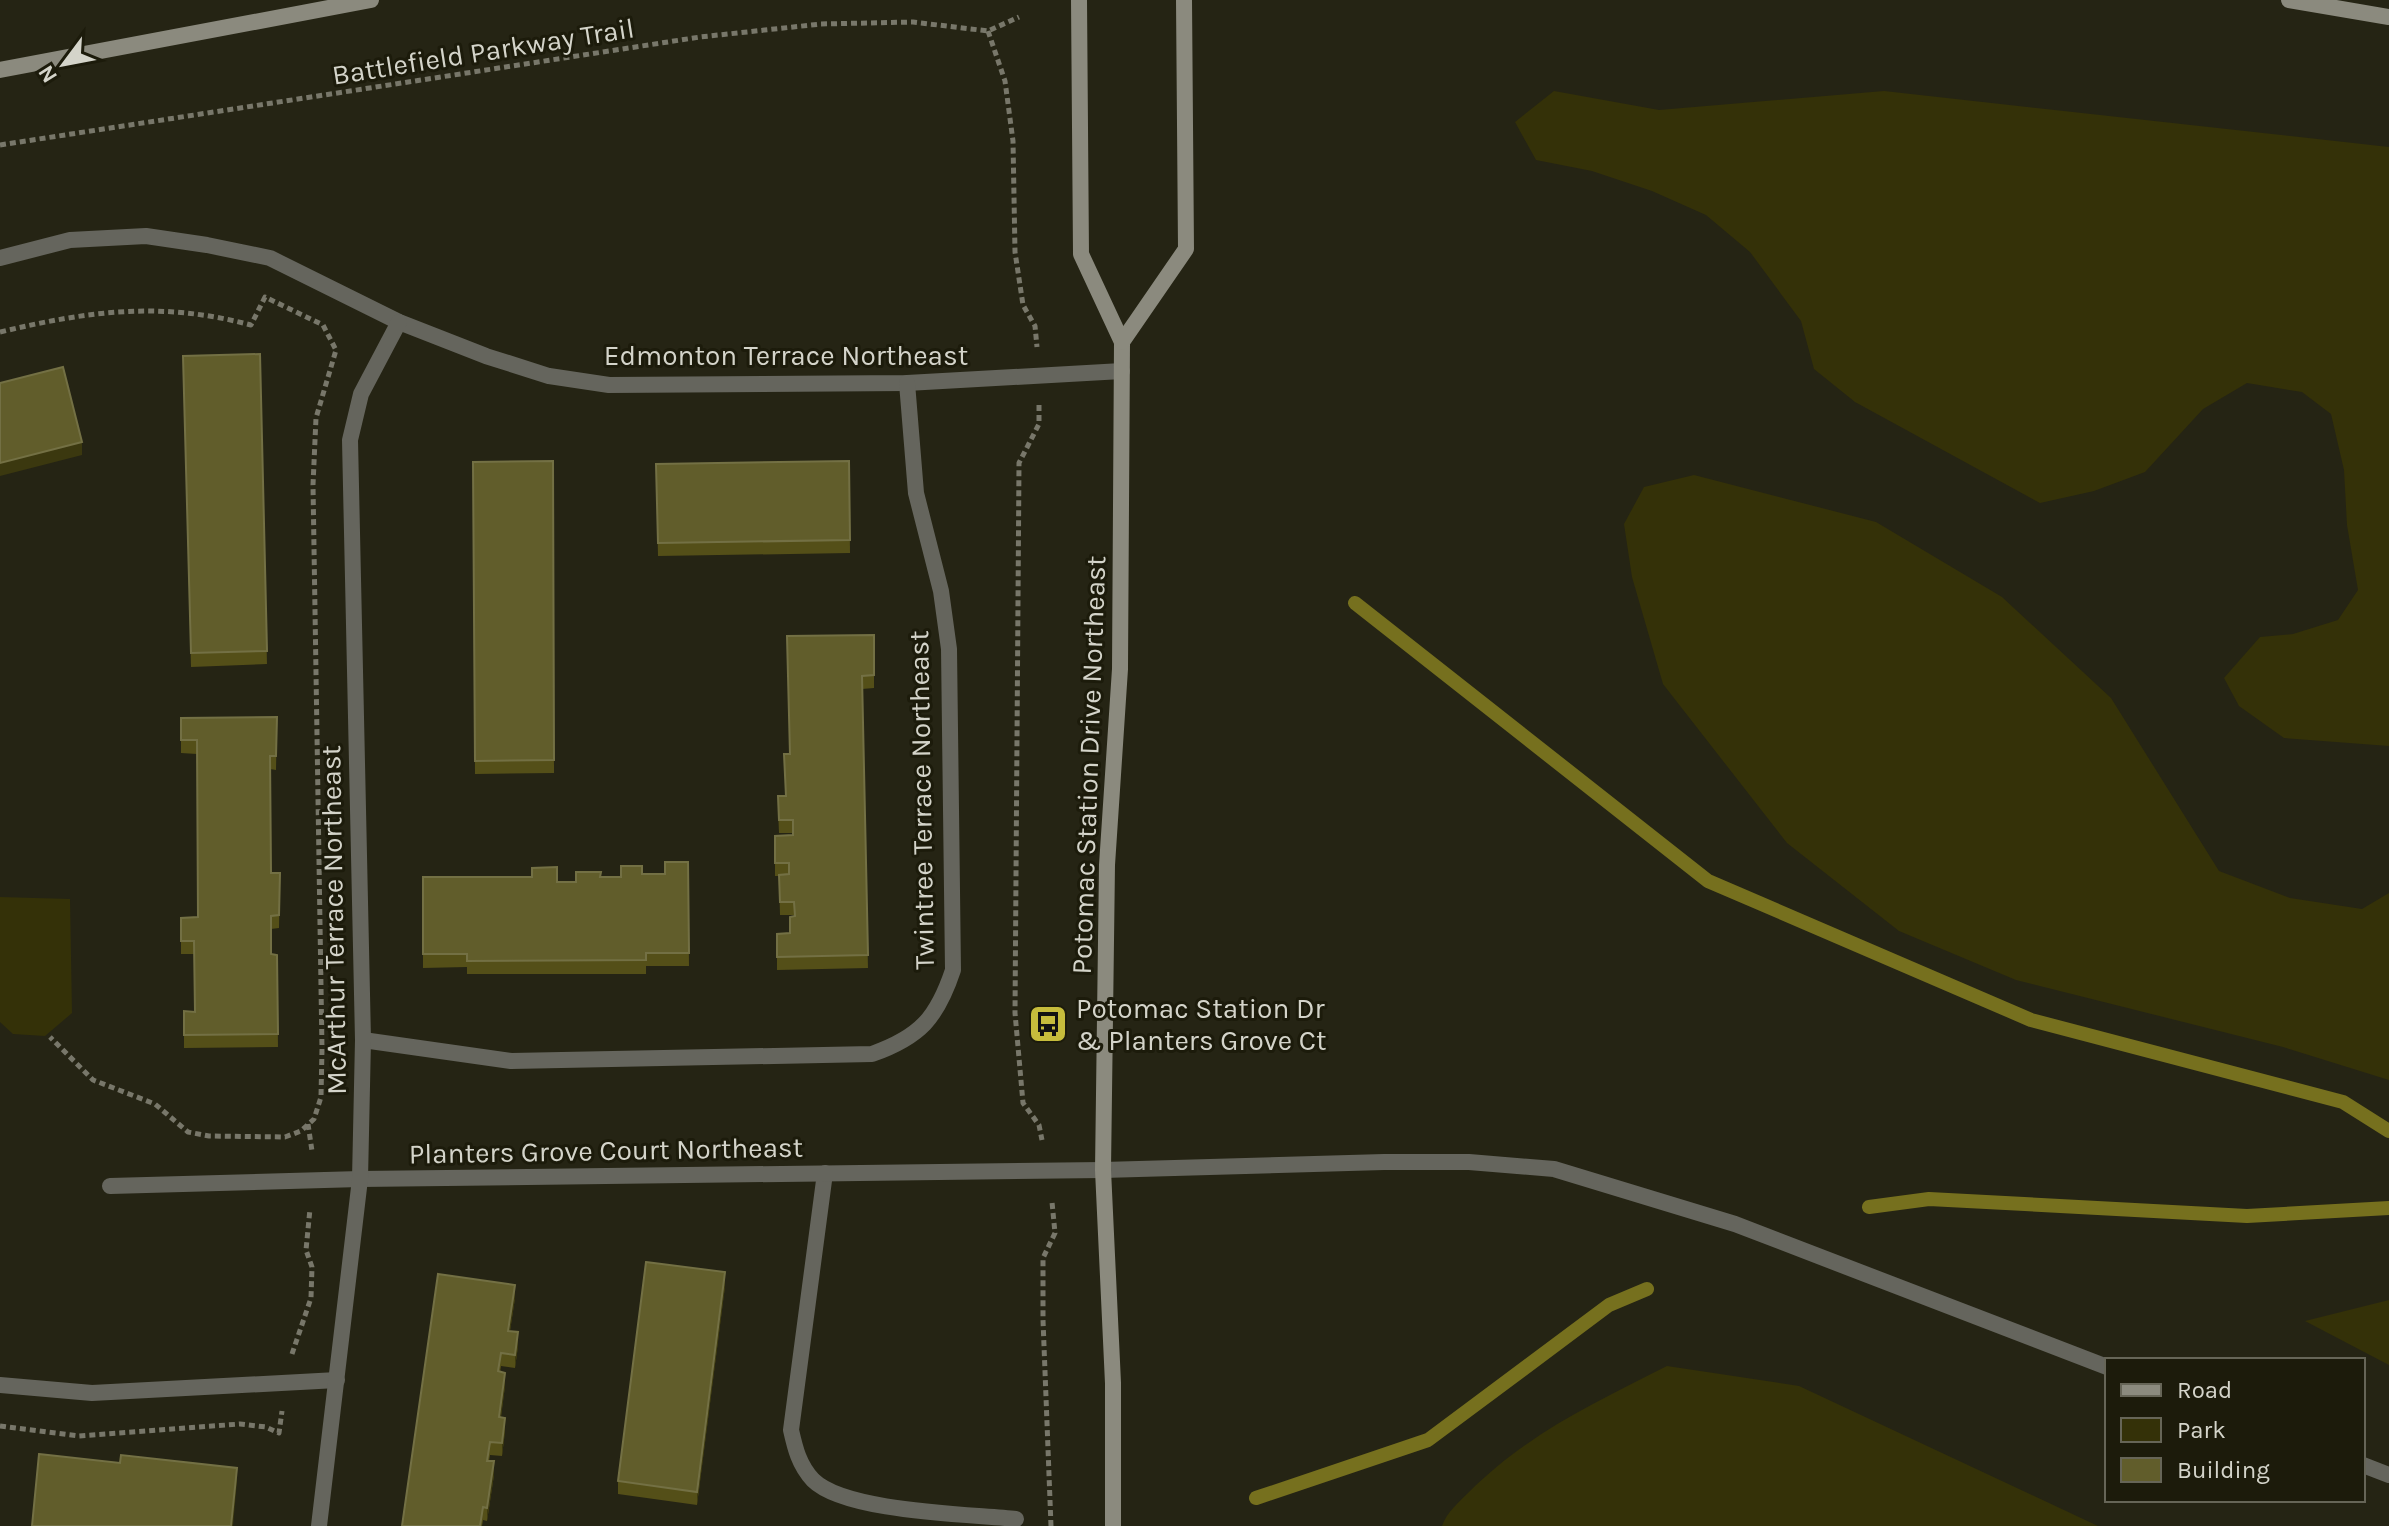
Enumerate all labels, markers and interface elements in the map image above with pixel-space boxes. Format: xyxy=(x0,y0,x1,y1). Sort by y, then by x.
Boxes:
street label: Battlefield Parkway Trail xyxy=(330,11,636,92)
north arrow xyxy=(24,24,104,104)
text: N xyxy=(33,60,63,88)
street label: Edmonton Terrace Northeast xyxy=(604,339,968,372)
street label: Potomac Station Drive Northeast xyxy=(1065,555,1112,975)
street label: Twintree Terrace Northeast xyxy=(902,630,941,970)
street label: McArthur Terrace Northeast xyxy=(314,745,353,1095)
place label: Potomac Station Dr & Planters Grove Ct xyxy=(1076,992,1327,1057)
bus stop icon: Potomac Station Dr & Planters Grove Ct xyxy=(1027,1003,1069,1045)
street label: Planters Grove Court Northeast xyxy=(409,1131,803,1170)
legend xyxy=(2105,1358,2365,1502)
text: Road xyxy=(2177,1376,2232,1404)
text: Park xyxy=(2177,1416,2226,1444)
text: Building xyxy=(2177,1456,2270,1484)

